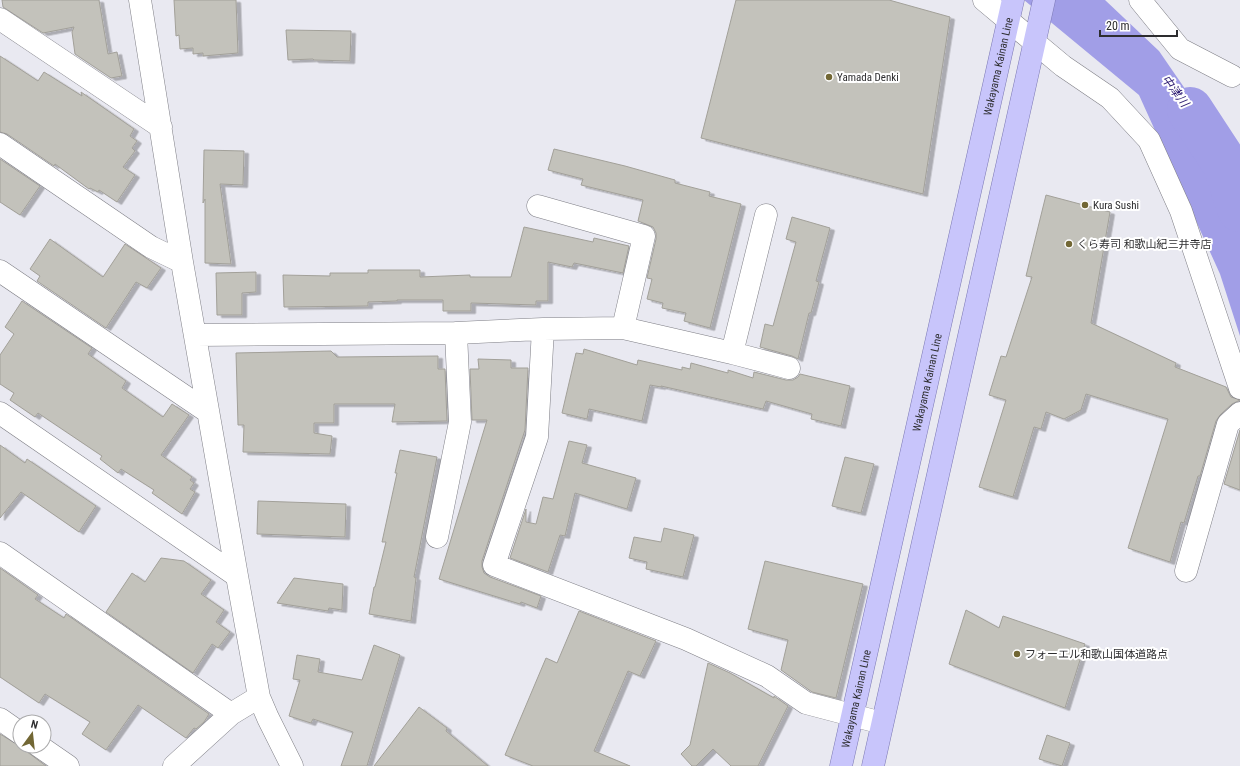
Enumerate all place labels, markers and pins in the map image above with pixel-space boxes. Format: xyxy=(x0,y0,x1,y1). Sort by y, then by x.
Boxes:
place label: Yamada Denki xyxy=(837,71,899,84)
marker: Yamada Denki xyxy=(824,72,834,82)
place label: Kura Sushi xyxy=(1093,199,1139,212)
marker: Kura Sushi xyxy=(1080,200,1090,210)
place label: くら寿司 和歌山紀三井寺店 xyxy=(1077,238,1212,251)
marker: くら寿司 和歌山紀三井寺店 xyxy=(1064,239,1074,249)
place label: フォーエル和歌山国体道路点 xyxy=(1025,648,1168,661)
marker: フォーエル和歌山国体道路点 xyxy=(1012,649,1022,659)

